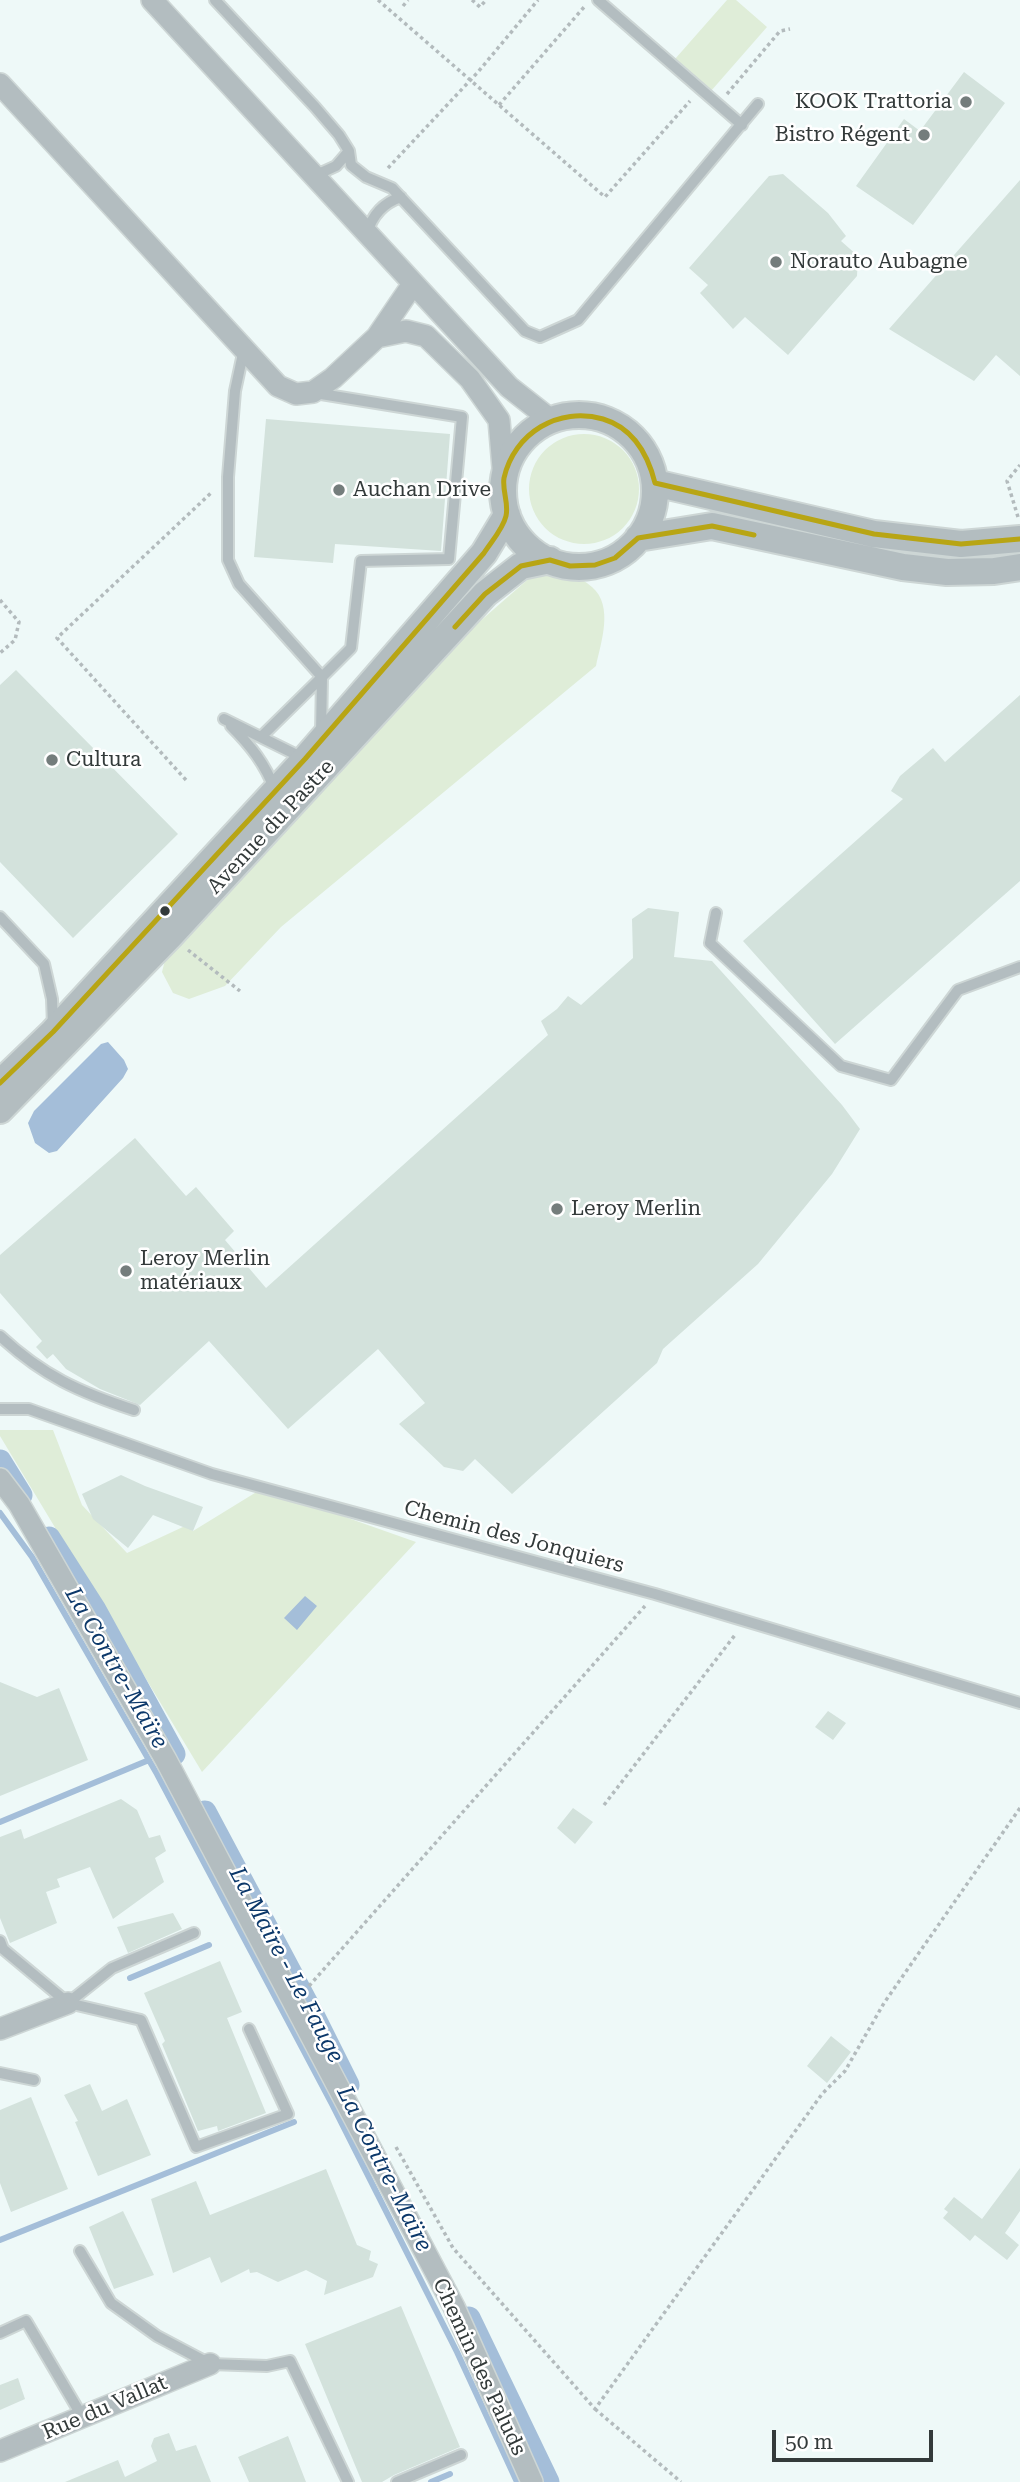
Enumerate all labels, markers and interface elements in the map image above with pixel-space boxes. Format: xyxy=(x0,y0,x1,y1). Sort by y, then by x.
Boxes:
place label: KOOK Trattoria xyxy=(795,89,952,115)
marker: KOOK Trattoria xyxy=(958,94,974,110)
place label: Bistro Régent xyxy=(775,122,910,148)
marker: Bistro Régent xyxy=(916,127,932,143)
place label: Norauto Aubagne xyxy=(790,249,967,275)
marker: Norauto Aubagne xyxy=(768,254,784,270)
place label: Auchan Drive xyxy=(353,477,491,503)
marker: Auchan Drive xyxy=(331,482,347,498)
place label: Cultura xyxy=(66,747,141,773)
marker: Cultura xyxy=(44,752,60,768)
street label: Avenue du Pastre xyxy=(202,755,340,899)
unlabelled marker xyxy=(158,904,172,918)
place label: Leroy Merlin xyxy=(571,1196,701,1222)
marker: Leroy Merlin xyxy=(549,1201,565,1217)
place label: Leroy Merlin matériaux xyxy=(140,1246,270,1296)
marker: Leroy Merlin matériaux xyxy=(118,1263,134,1279)
street label: Chemin des Jonquiers xyxy=(401,1496,627,1578)
water label: La Contre-Maïre xyxy=(59,1582,173,1754)
water label: La Maïre - Le Fauge xyxy=(223,1862,349,2068)
water label: La Contre-Maïre xyxy=(330,2082,438,2256)
street label: Chemin des Paluds xyxy=(427,2274,531,2460)
street label: Rue du Vallat xyxy=(39,2370,171,2446)
scale bar xyxy=(775,2416,936,2460)
text: 50 m xyxy=(785,2430,833,2454)

